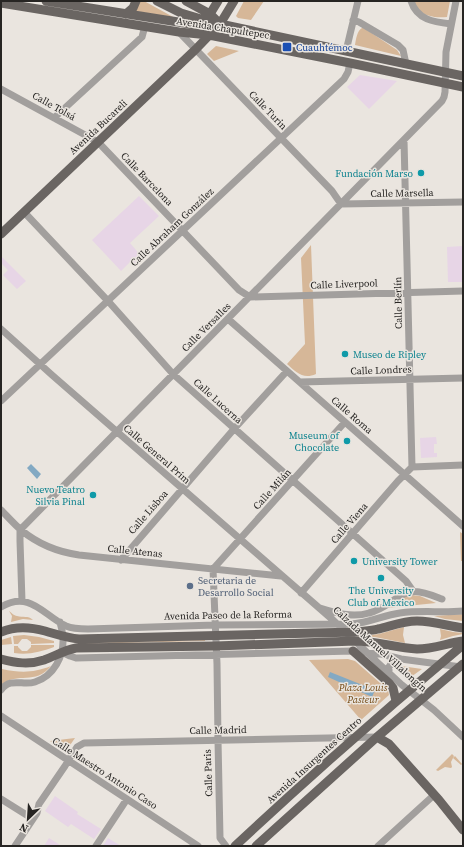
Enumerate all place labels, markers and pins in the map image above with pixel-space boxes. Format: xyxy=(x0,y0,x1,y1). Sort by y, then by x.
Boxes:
marker: Cuauhtémoc xyxy=(281,41,293,53)
place label: Cuauhtémoc xyxy=(296,41,353,54)
place label: Fundación Marso xyxy=(335,167,413,180)
marker: Fundación Marso xyxy=(416,168,426,178)
place label: Museo de Ripley xyxy=(353,348,427,361)
marker: Museo de Ripley xyxy=(340,349,350,359)
place label: Museum of Chocolate xyxy=(289,429,340,454)
marker: Museum of Chocolate xyxy=(342,436,352,446)
place label: Nuevo Teatro Silvia Pinal xyxy=(26,483,86,508)
marker: Nuevo Teatro Silvia Pinal xyxy=(88,490,98,500)
place label: University Tower xyxy=(362,555,438,568)
marker: University Tower xyxy=(349,556,359,566)
marker: The University Club of Mexico xyxy=(376,573,386,583)
place label: Secretaria de Desarrollo Social xyxy=(198,574,274,599)
marker: Secretaria de Desarrollo Social xyxy=(185,581,195,591)
place label: The University Club of Mexico xyxy=(347,584,415,609)

